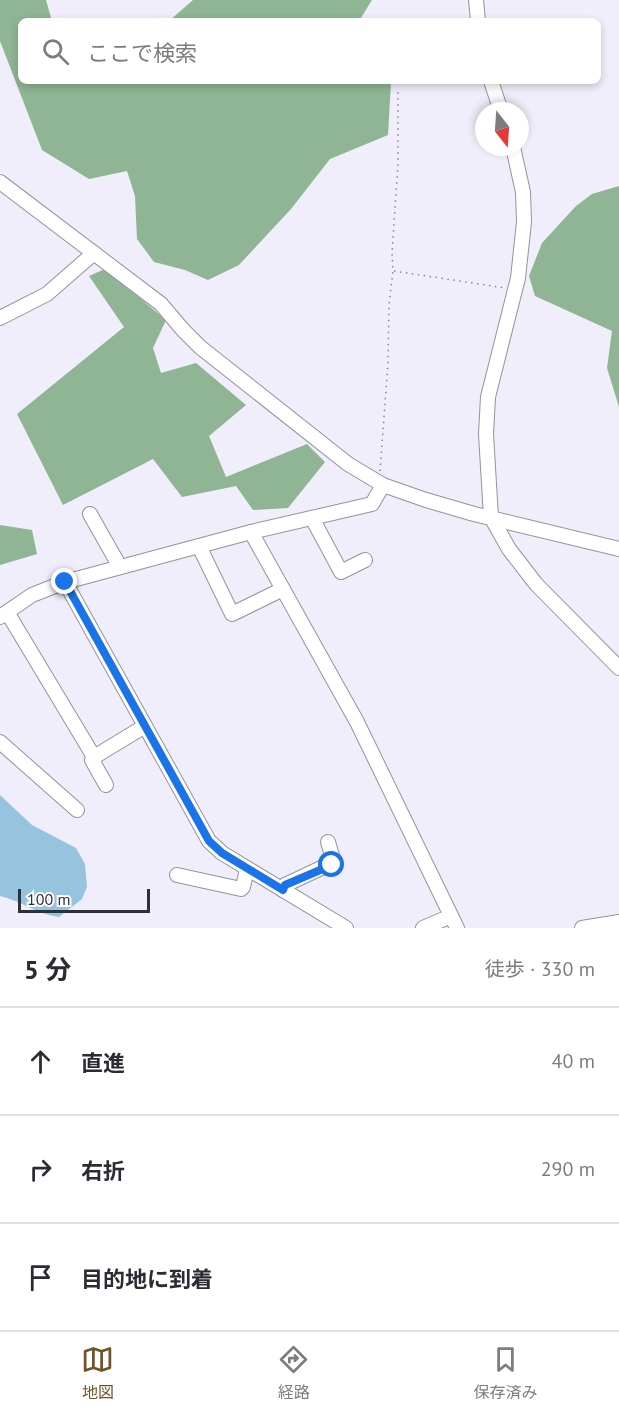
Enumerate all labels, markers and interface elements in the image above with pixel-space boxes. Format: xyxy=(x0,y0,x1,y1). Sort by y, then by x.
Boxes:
search box xyxy=(18,18,601,84)
icon: search xyxy=(39,35,72,68)
text: ここで検索 xyxy=(87,39,197,67)
north arrow xyxy=(475,102,529,156)
route end xyxy=(51,568,77,594)
route start xyxy=(318,851,344,877)
scale bar xyxy=(18,886,150,914)
text: 100 m xyxy=(27,889,70,909)
text: 5 分 xyxy=(24,953,71,986)
text: 徒歩 · 330 m xyxy=(485,956,595,982)
icon: ahead xyxy=(24,1045,57,1078)
text: 40 m xyxy=(552,1048,595,1074)
text: 直進 xyxy=(81,1049,125,1077)
icon: right xyxy=(24,1153,57,1186)
text: 290 m xyxy=(541,1156,595,1182)
text: 右折 xyxy=(81,1157,125,1185)
icon: arrive xyxy=(24,1261,57,1294)
text: 目的地に到着 xyxy=(81,1265,213,1293)
tab: 地図 xyxy=(81,1343,114,1403)
tab: 経路 xyxy=(277,1343,310,1403)
tab: 保存済み xyxy=(473,1343,537,1403)

